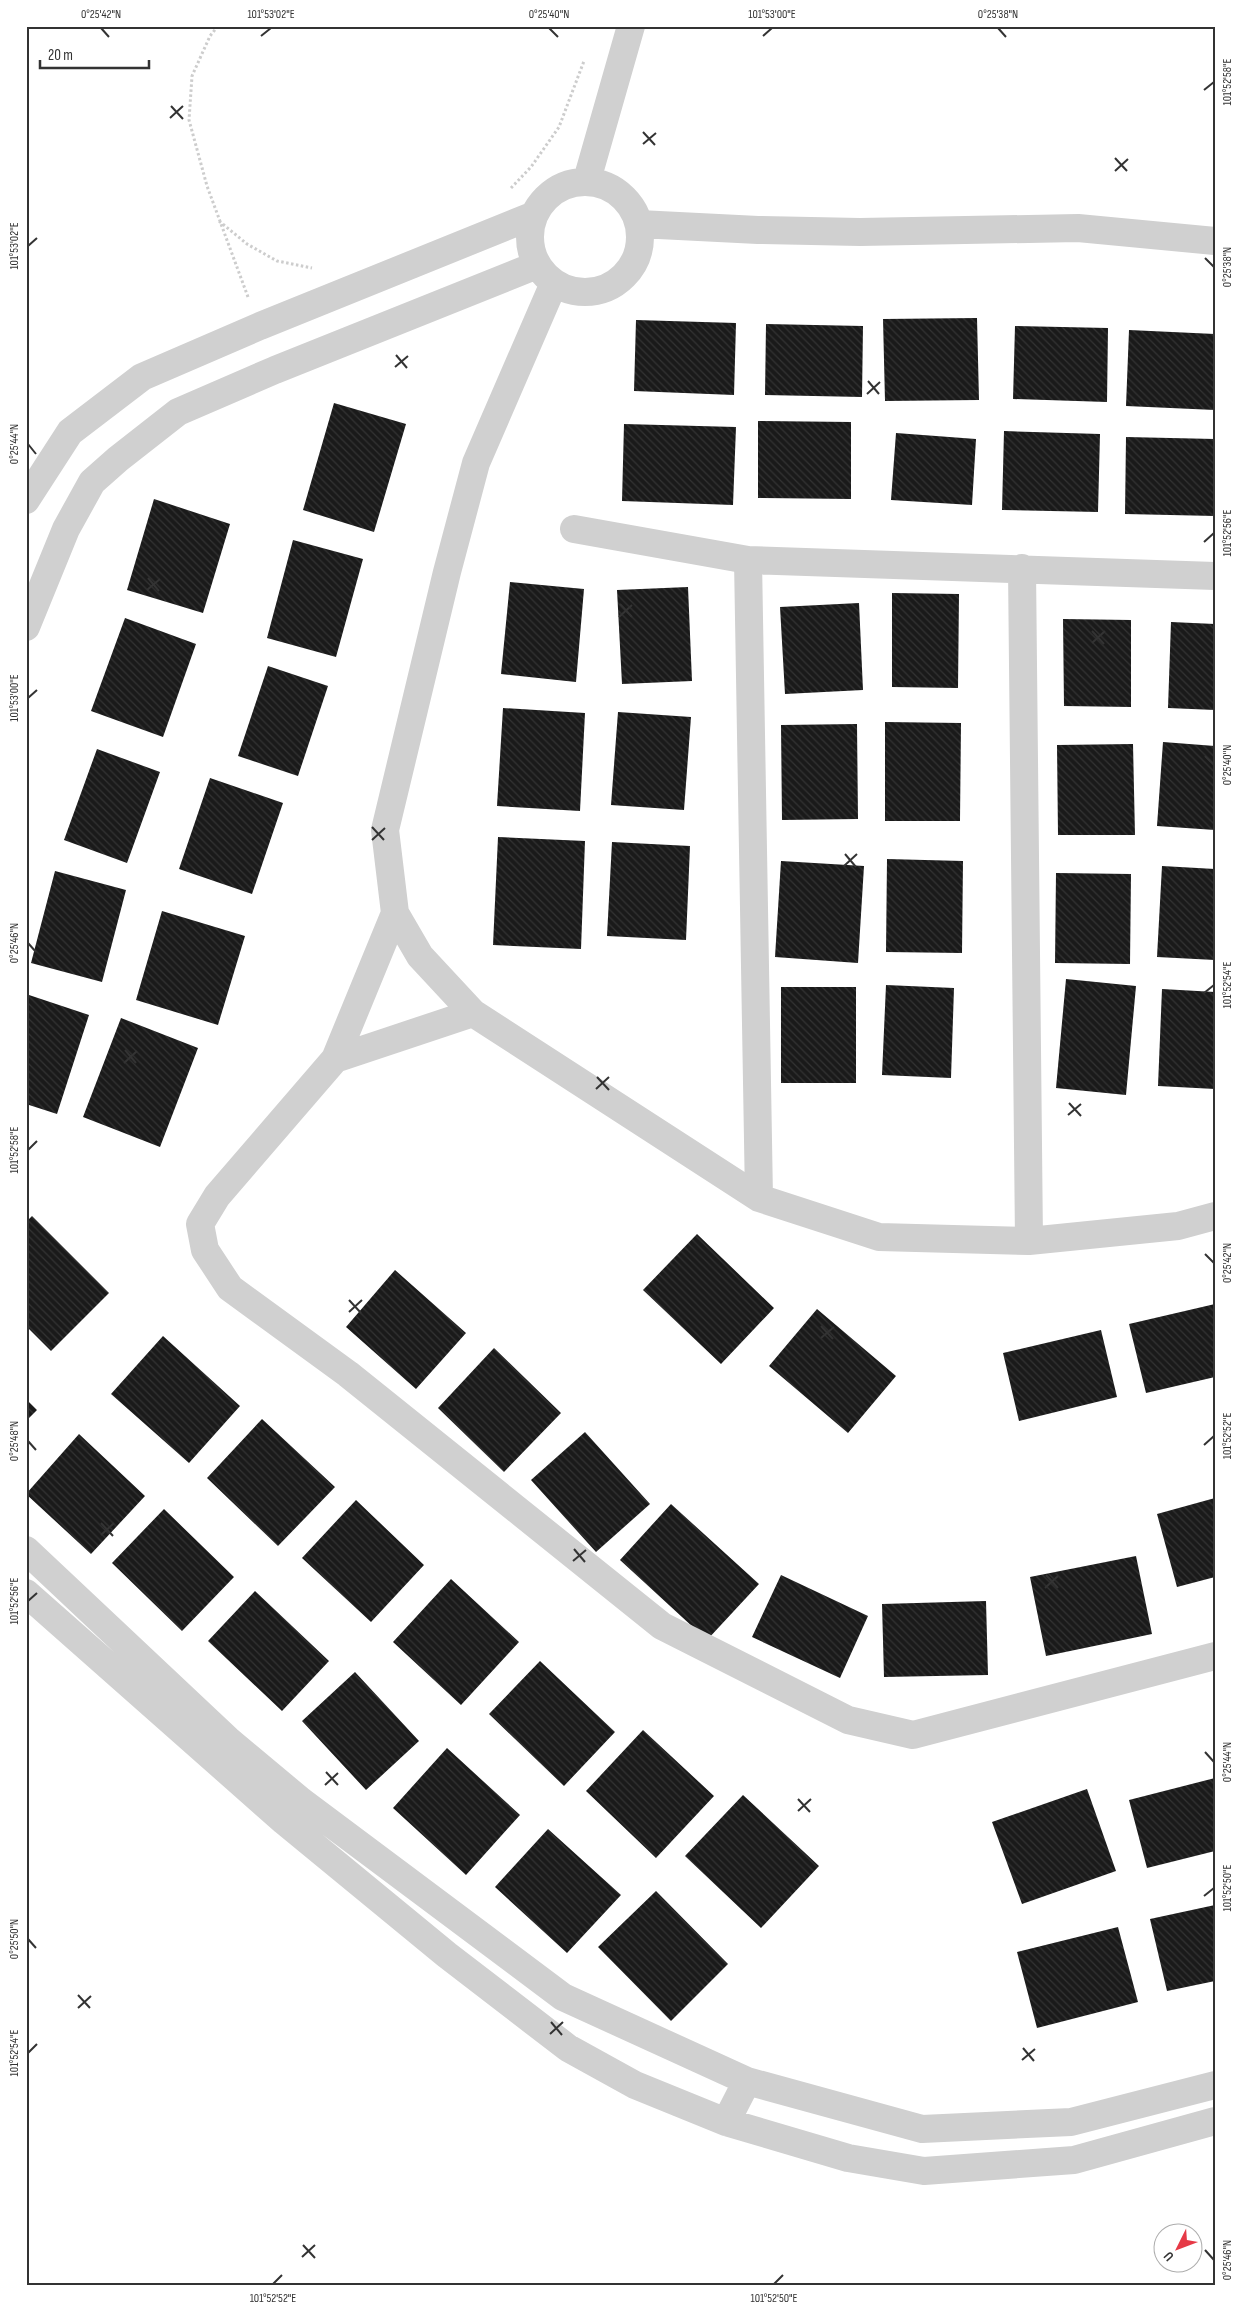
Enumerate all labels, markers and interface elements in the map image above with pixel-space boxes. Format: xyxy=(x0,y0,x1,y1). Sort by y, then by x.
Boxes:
text: 0°25'42"N xyxy=(81,7,121,22)
text: 101°53'02"E xyxy=(247,7,295,22)
text: 0°25'40"N xyxy=(529,7,569,22)
text: 101°53'00"E xyxy=(748,7,796,22)
text: 0°25'38"N xyxy=(978,7,1018,22)
scale bar xyxy=(40,38,149,70)
text: 20 m xyxy=(48,46,73,65)
text: 101°52'58"E xyxy=(1220,59,1235,105)
text: 101°53'02"E xyxy=(7,222,22,270)
text: 0°25'38"N xyxy=(1220,247,1235,287)
text: 0°25'44"N xyxy=(7,424,22,464)
text: 101°52'56"E xyxy=(1220,509,1235,556)
text: 101°53'00"E xyxy=(7,674,22,722)
text: 0°25'40"N xyxy=(1220,745,1235,785)
text: 0°25'46"N xyxy=(7,923,22,963)
text: 101°52'54"E xyxy=(1220,962,1235,1008)
text: 101°52'58"E xyxy=(7,1127,22,1173)
text: 0°25'42"N xyxy=(1220,1243,1235,1283)
text: 101°52'52"E xyxy=(1220,1413,1235,1459)
text: 0°25'48"N xyxy=(7,1421,22,1461)
text: 101°52'56"E xyxy=(7,1577,22,1624)
text: 0°25'44"N xyxy=(1220,1742,1235,1782)
text: 101°52'50"E xyxy=(1220,1864,1235,1912)
text: 0°25'50"N xyxy=(7,1919,22,1959)
text: 101°52'54"E xyxy=(7,2030,22,2076)
north arrow xyxy=(1154,2224,1204,2274)
text: 0°25'46"N xyxy=(1220,2240,1235,2280)
text: U xyxy=(1160,2248,1177,2265)
text: 101°52'52"E xyxy=(250,2291,296,2306)
text: 101°52'50"E xyxy=(750,2291,798,2306)

